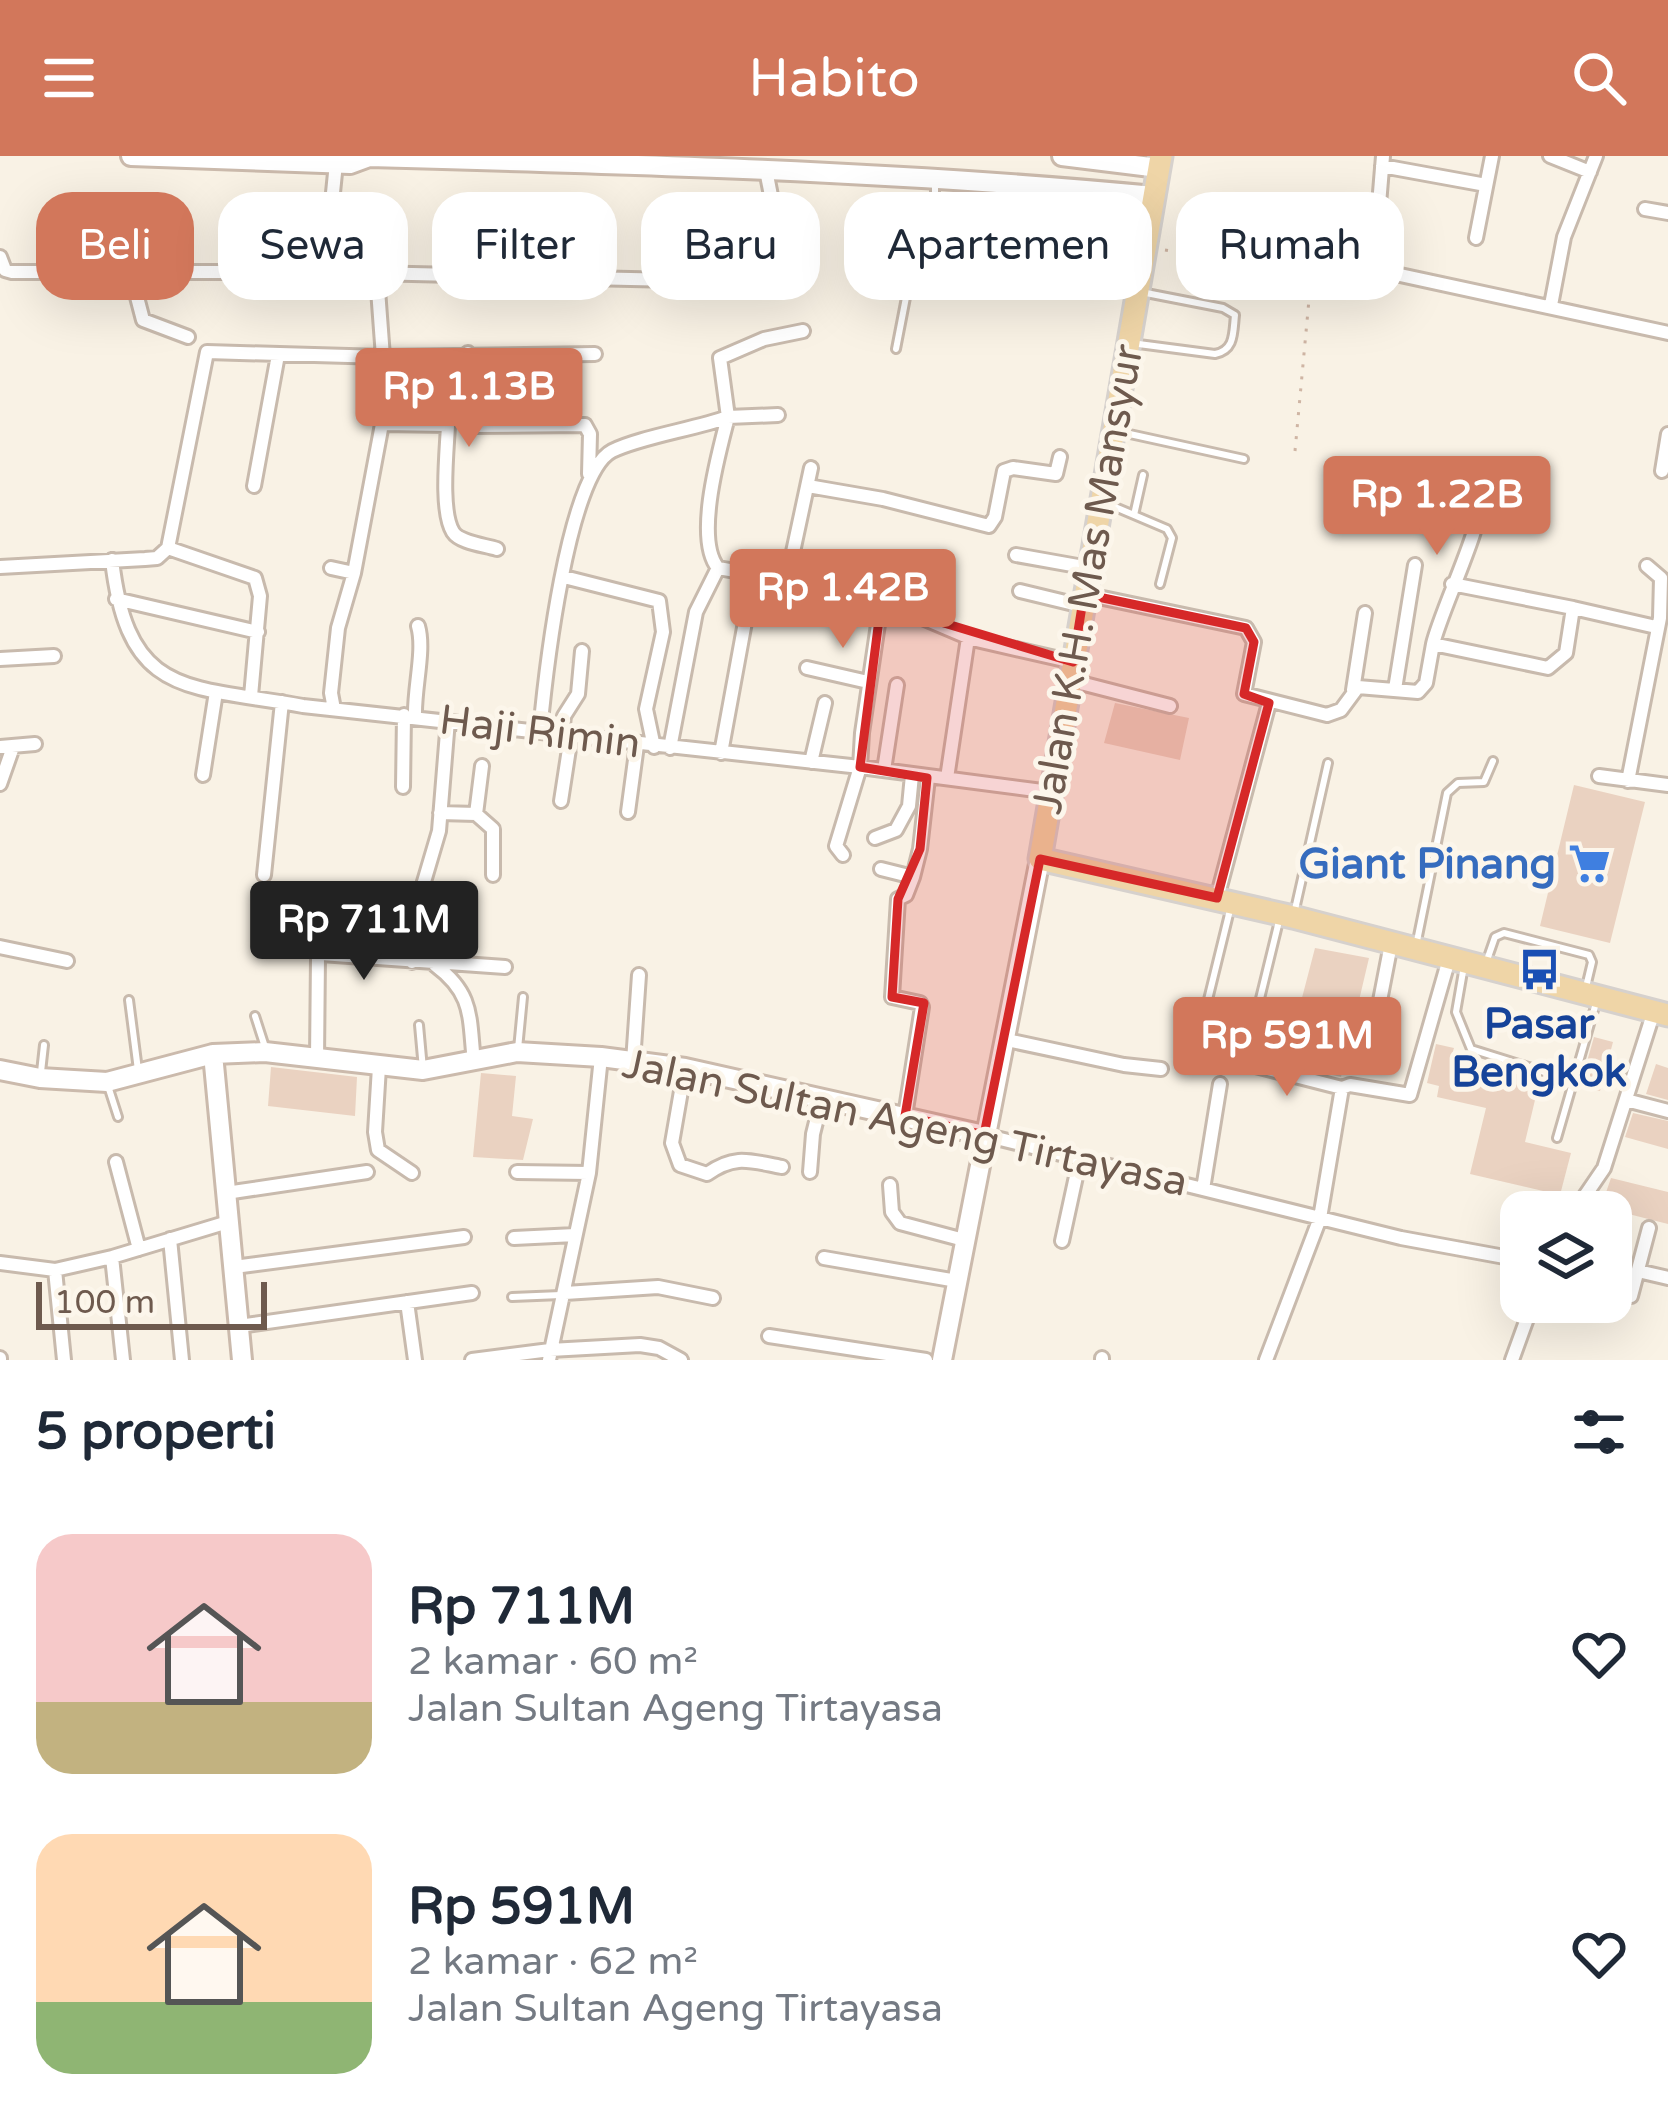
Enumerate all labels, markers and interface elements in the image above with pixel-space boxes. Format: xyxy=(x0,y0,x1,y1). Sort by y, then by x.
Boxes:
icon: menu xyxy=(36,45,102,111)
icon: search xyxy=(1566,45,1632,111)
text: Habito xyxy=(748,46,920,111)
chip: Beli xyxy=(36,192,194,300)
chip: Sewa xyxy=(218,192,408,300)
chip: Filter xyxy=(432,192,617,300)
chip: Baru xyxy=(641,192,820,300)
chip: Apartemen xyxy=(844,192,1152,300)
chip: Rumah xyxy=(1176,192,1404,300)
street label: Jalan K.H. Mas Mansyur xyxy=(1022,340,1154,818)
pin: Rp 1.13B xyxy=(345,348,593,450)
text: Rp 1.13B xyxy=(382,363,556,410)
pin: Rp 1.22B xyxy=(1313,456,1561,558)
text: Rp 1.22B xyxy=(1350,471,1524,518)
pin: Rp 1.42B xyxy=(719,549,967,651)
text: Rp 1.42B xyxy=(757,564,929,611)
street label: Haji Rimin xyxy=(436,694,644,770)
place label: Giant Pinang xyxy=(1298,839,1556,890)
supermarket icon: Giant Pinang xyxy=(1567,841,1613,887)
pin: Rp 711M xyxy=(253,881,475,983)
text: Rp 711M xyxy=(277,896,451,943)
bus stop icon: Pasar Bengkok xyxy=(1516,947,1562,993)
pin: Rp 591M xyxy=(1176,997,1398,1099)
place label: Pasar Bengkok xyxy=(1451,999,1627,1098)
text: Rp 591M xyxy=(1200,1012,1374,1059)
street label: Jalan Sultan Ageng Tirtayasa xyxy=(618,1038,1192,1208)
map controls xyxy=(1500,1191,1632,1323)
button: layers xyxy=(1500,1191,1632,1323)
scale bar xyxy=(36,1276,267,1329)
text: 100 m xyxy=(54,1283,155,1322)
icon: filters xyxy=(1566,1399,1632,1465)
text: 5 properti xyxy=(36,1401,276,1463)
text: Rp 711M xyxy=(408,1576,635,1638)
icon: home xyxy=(132,1582,276,1726)
icon: heart xyxy=(1566,1621,1632,1687)
text: 2 kamar · 60 m² xyxy=(408,1638,698,1685)
text: Jalan Sultan Ageng Tirtayasa xyxy=(408,1685,943,1732)
text: Rp 591M xyxy=(408,1876,635,1938)
icon: home xyxy=(132,1882,276,2026)
icon: heart xyxy=(1566,1921,1632,1987)
text: 2 kamar · 62 m² xyxy=(408,1938,698,1985)
text: Jalan Sultan Ageng Tirtayasa xyxy=(408,1985,943,2032)

